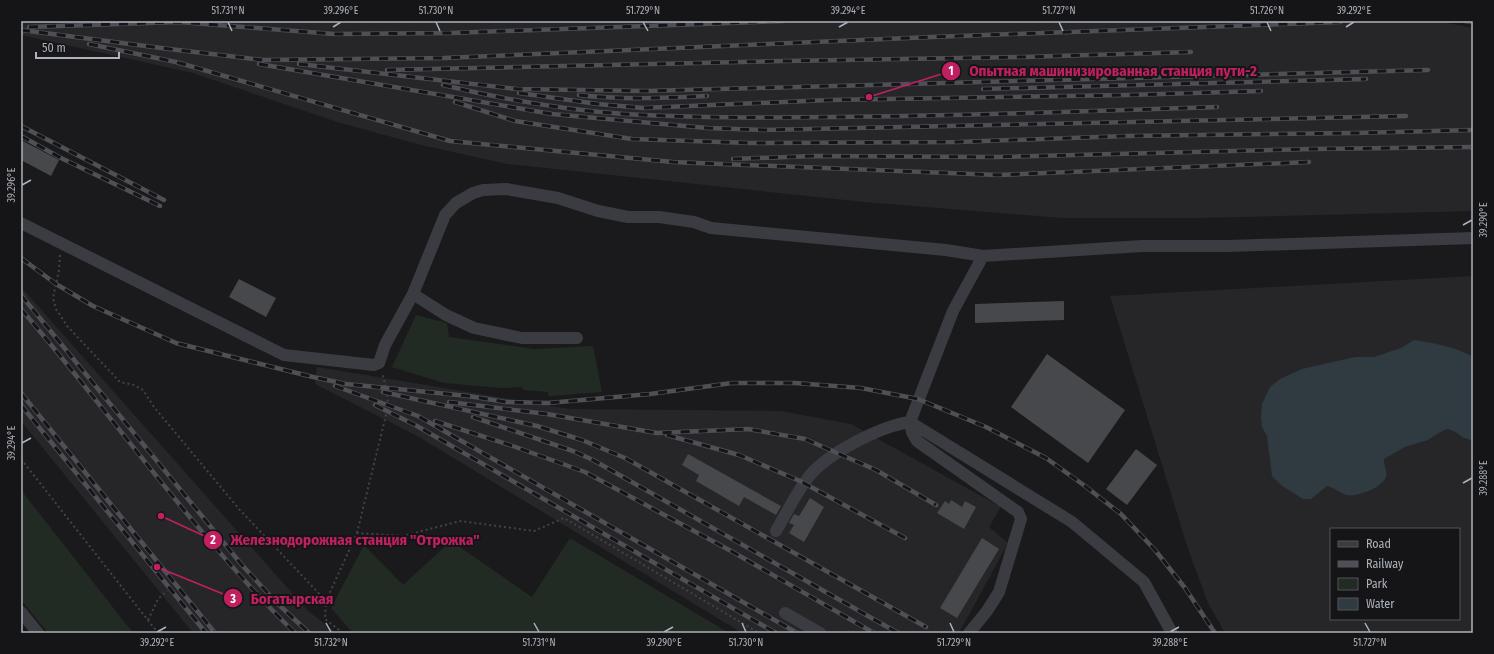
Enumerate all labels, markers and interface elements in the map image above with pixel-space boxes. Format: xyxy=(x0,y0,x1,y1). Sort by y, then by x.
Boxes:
text: 51.731°N xyxy=(211,5,245,17)
text: 39.296°E xyxy=(324,5,359,17)
text: 51.730°N xyxy=(419,5,453,17)
text: 51.729°N xyxy=(626,5,660,17)
text: 39.294°E xyxy=(831,5,866,17)
text: 51.727°N xyxy=(1042,5,1076,17)
text: 51.726°N xyxy=(1250,5,1284,17)
text: 39.292°E xyxy=(1337,5,1371,17)
scale bar xyxy=(36,34,119,60)
text: 50 m xyxy=(42,41,66,55)
callout: Опытная машинизированная станция пути-2 xyxy=(941,57,1265,84)
text: Опытная машинизированная станция пути-2 xyxy=(969,62,1257,80)
text: 1 xyxy=(948,64,954,78)
text: 39.296°E xyxy=(6,167,18,202)
text: 39.290°E xyxy=(1478,202,1490,238)
text: 39.294°E xyxy=(6,425,18,460)
text: 39.288°E xyxy=(1478,460,1490,496)
callout: Железнодорожная станция "Отрожка" xyxy=(203,527,488,554)
legend xyxy=(1330,528,1460,620)
text: Железнодорожная станция "Отрожка" xyxy=(229,531,480,549)
text: 2 xyxy=(209,533,216,547)
text: Road xyxy=(1366,537,1391,551)
text: Railway xyxy=(1366,557,1404,571)
text: Park xyxy=(1366,577,1388,591)
callout: Богатырская xyxy=(223,585,341,612)
text: Богатырская xyxy=(251,590,333,608)
text: 3 xyxy=(229,592,236,606)
text: Water xyxy=(1366,597,1395,611)
text: 39.292°E xyxy=(140,637,174,649)
text: 51.732°N xyxy=(314,637,348,649)
text: 51.731°N xyxy=(522,637,556,649)
text: 39.290°E xyxy=(646,637,682,649)
text: 51.730°N xyxy=(729,637,763,649)
text: 51.729°N xyxy=(937,637,971,649)
text: 39.288°E xyxy=(1152,637,1188,649)
text: 51.727°N xyxy=(1353,637,1387,649)

